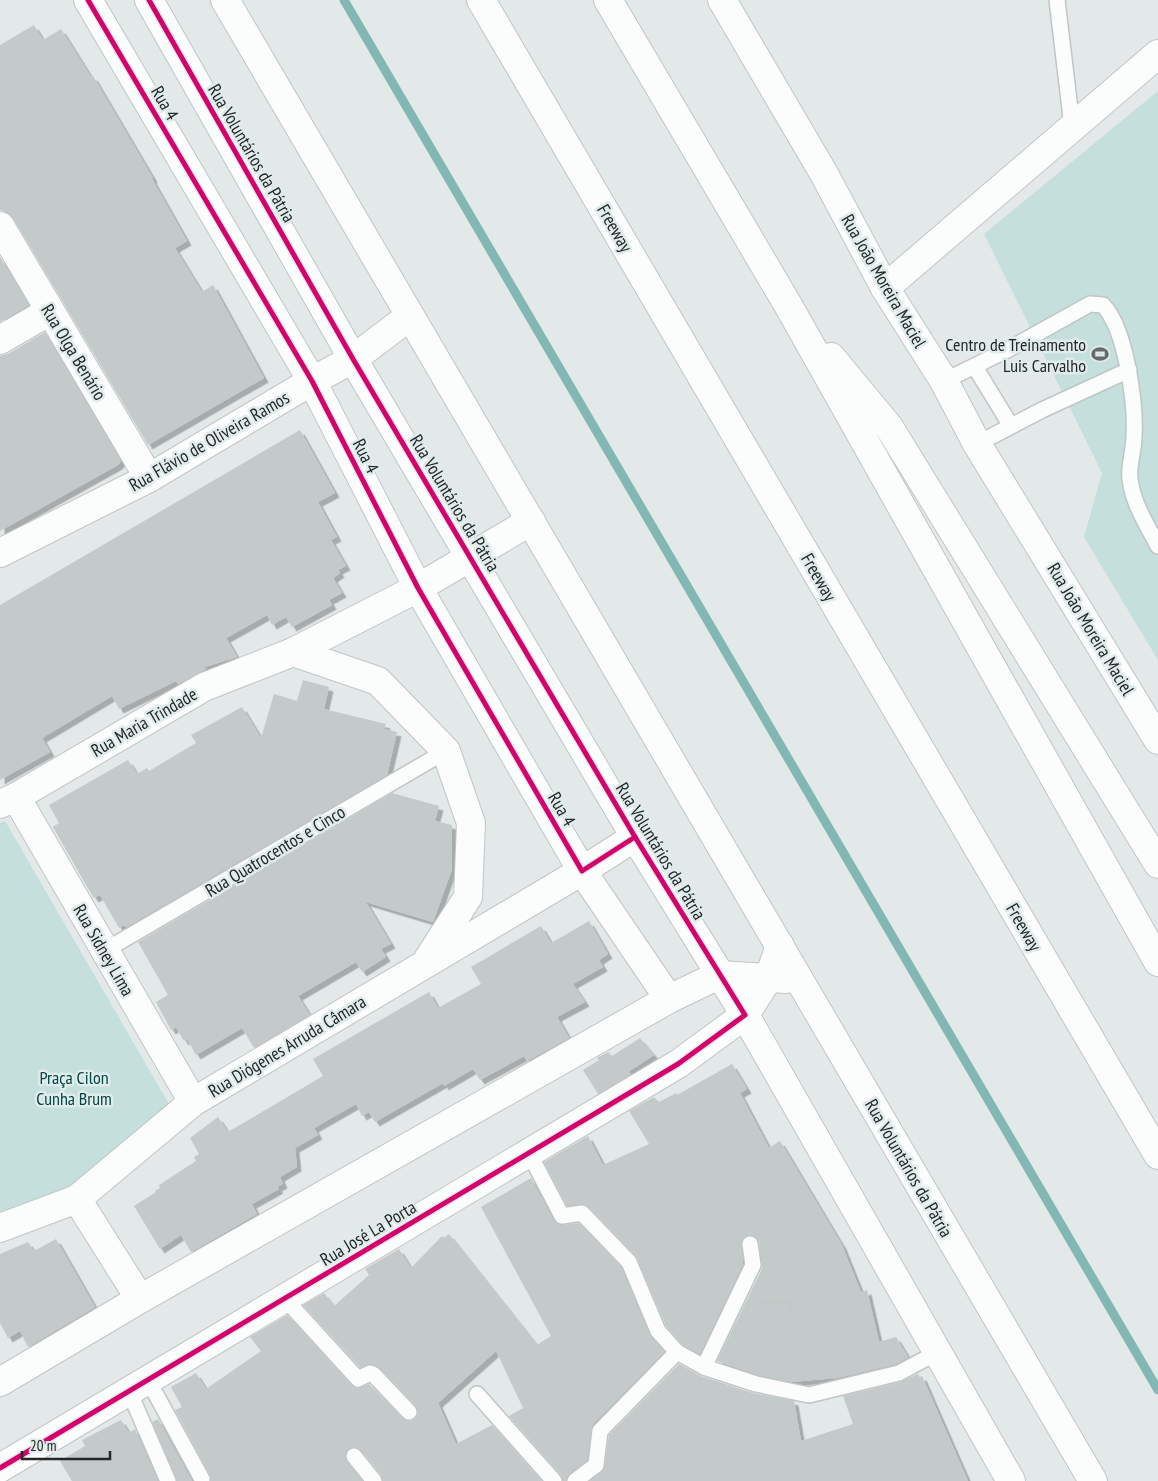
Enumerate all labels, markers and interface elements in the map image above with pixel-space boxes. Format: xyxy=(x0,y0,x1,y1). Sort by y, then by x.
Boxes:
street label: Rua Voluntários da Pátria xyxy=(203,80,301,226)
street label: Rua 4 xyxy=(146,82,184,124)
street label: Freeway xyxy=(592,200,638,256)
street label: Rua João Moreira Maciel xyxy=(836,210,932,353)
street label: Rua Olga Benário xyxy=(36,300,112,404)
place label: Centro de Treinamento Luis Carvalho xyxy=(945,333,1086,377)
sports icon: Centro de Treinamento Luis Carvalho xyxy=(1090,344,1110,364)
street label: Rua Flávio de Oliveira Ramos xyxy=(125,386,293,496)
street label: Rua Voluntários da Pátria xyxy=(405,430,505,576)
street label: Rua 4 xyxy=(348,435,384,477)
street label: Freeway xyxy=(796,549,842,605)
street label: Rua João Moreira Maciel xyxy=(1042,559,1140,700)
street label: Rua Maria Trindade xyxy=(87,682,201,762)
street label: Rua Voluntários da Pátria xyxy=(611,778,711,924)
street label: Rua 4 xyxy=(543,788,581,830)
street label: Rua Quatrocentos e Cinco xyxy=(201,800,349,902)
street label: Freeway xyxy=(1001,899,1047,955)
street label: Rua Sidney Lima xyxy=(68,900,140,1000)
street label: Rua Diógenes Arruda Câmara xyxy=(204,990,370,1102)
park label: Praça Cilon Cunha Brum xyxy=(36,1066,112,1110)
street label: Rua Voluntários da Pátria xyxy=(860,1095,958,1241)
street label: Rua José La Porta xyxy=(316,1195,420,1271)
scale bar xyxy=(22,1428,110,1460)
text: 20 m xyxy=(30,1436,56,1455)

